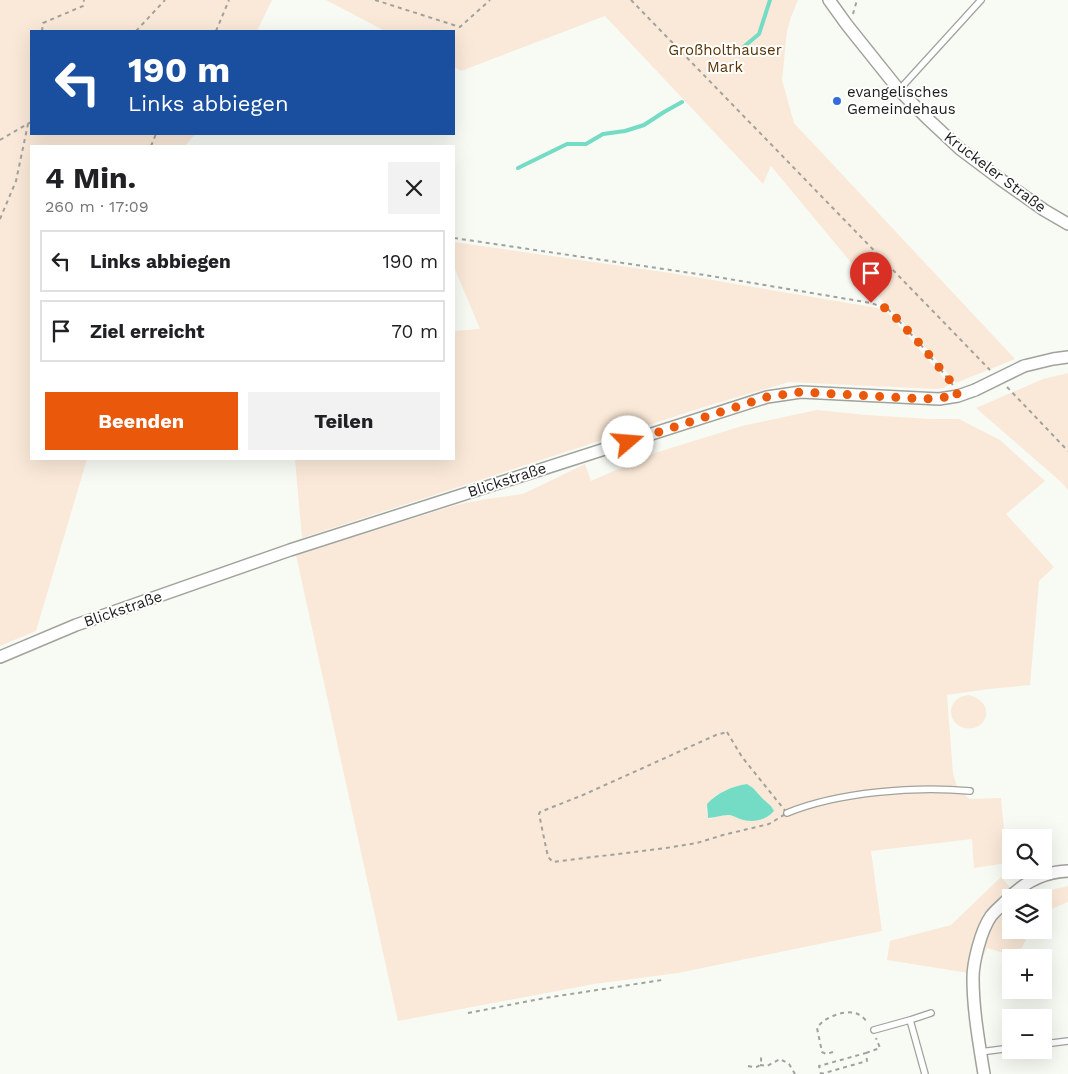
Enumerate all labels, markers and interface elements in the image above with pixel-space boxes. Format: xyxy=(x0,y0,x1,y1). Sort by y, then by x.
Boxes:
park label: Großholthauser Mark xyxy=(668,41,782,76)
text: 190 m xyxy=(128,49,230,91)
icon: left xyxy=(45,50,110,115)
place label: evangelisches Gemeindehaus xyxy=(847,83,956,118)
text: Links abbiegen xyxy=(128,91,289,116)
marker: evangelisches Gemeindehaus xyxy=(831,95,843,107)
street label: Kruckeler Straße xyxy=(941,128,1049,216)
text: 4 Min. xyxy=(45,160,136,195)
button: close xyxy=(388,162,440,214)
text: 260 m · 17:09 xyxy=(45,197,149,216)
icon: left xyxy=(47,247,75,275)
text: Links abbiegen xyxy=(90,250,231,273)
text: 190 m xyxy=(382,250,438,273)
pin xyxy=(850,252,892,303)
icon: arrive xyxy=(857,259,885,287)
icon: arrive xyxy=(47,317,75,345)
text: Ziel erreicht xyxy=(90,320,205,343)
text: 70 m xyxy=(391,320,438,343)
button: Beenden xyxy=(45,392,238,450)
button: Teilen xyxy=(248,392,440,450)
position arrow xyxy=(601,415,653,467)
street label: Blickstraße xyxy=(465,459,549,501)
street label: Blickstraße xyxy=(81,587,165,631)
map controls xyxy=(1002,829,1052,1059)
button: search xyxy=(1002,829,1052,879)
button: layers xyxy=(1002,889,1052,939)
button: + xyxy=(1002,949,1052,999)
button: − xyxy=(1002,1009,1052,1059)

